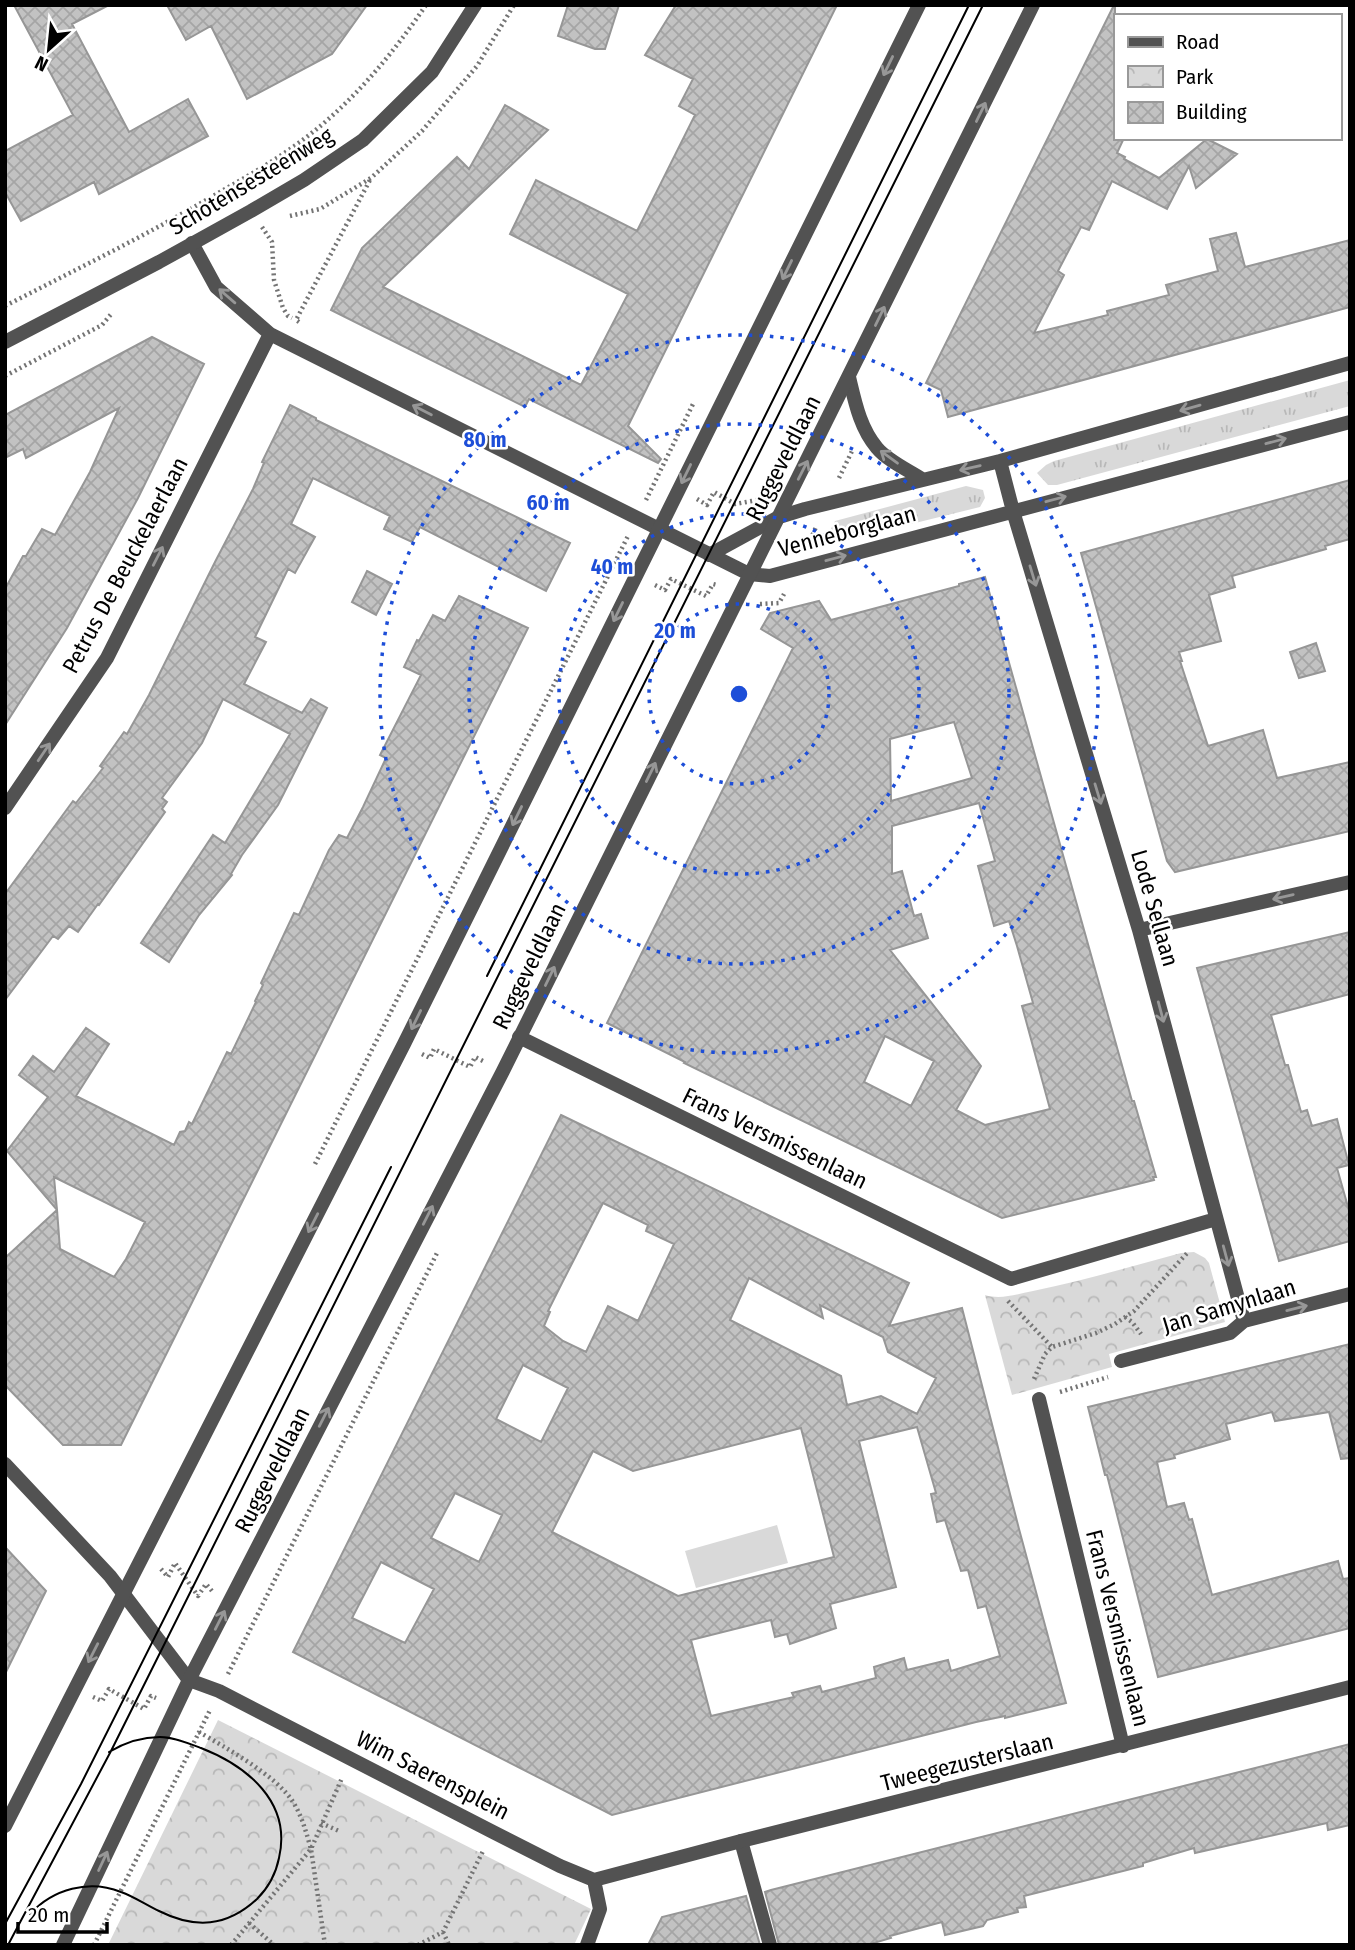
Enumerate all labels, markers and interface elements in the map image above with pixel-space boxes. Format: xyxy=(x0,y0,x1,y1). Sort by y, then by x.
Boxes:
north arrow xyxy=(14,14,84,84)
legend xyxy=(1114,14,1341,140)
text: Road xyxy=(1176,29,1220,55)
text: N xyxy=(31,51,52,77)
one-way arrow xyxy=(881,55,895,76)
text: Park xyxy=(1176,64,1214,90)
text: Building xyxy=(1176,99,1247,125)
one-way arrow xyxy=(975,102,988,123)
street label: Schotensesteenweg xyxy=(164,121,338,241)
one-way arrow xyxy=(780,259,794,280)
one-way arrow xyxy=(218,288,236,304)
one-way arrow xyxy=(873,306,887,327)
street label: Ruggeveldlaan xyxy=(739,390,827,526)
one-way arrow xyxy=(1179,402,1201,415)
one-way arrow xyxy=(413,403,433,417)
text: 80 m xyxy=(464,427,506,453)
one-way arrow xyxy=(1264,434,1286,447)
one-way arrow xyxy=(880,450,899,465)
street label: Petrus De Beuckelaerlaan xyxy=(56,452,194,678)
one-way arrow xyxy=(796,460,810,481)
one-way arrow xyxy=(959,461,982,475)
one-way arrow xyxy=(679,463,693,484)
text: 60 m xyxy=(527,490,569,516)
one-way arrow xyxy=(1044,492,1066,505)
street label: Venneborglaan xyxy=(775,499,919,563)
one-way arrow xyxy=(151,546,165,567)
one-way arrow xyxy=(824,551,847,564)
text: 40 m xyxy=(591,554,633,580)
one-way arrow xyxy=(1027,565,1040,587)
one-way arrow xyxy=(610,601,624,622)
text: 20 m xyxy=(653,618,696,644)
centre of rings xyxy=(727,682,751,706)
one-way arrow xyxy=(37,743,51,762)
one-way arrow xyxy=(644,762,658,783)
one-way arrow xyxy=(1093,783,1106,805)
one-way arrow xyxy=(509,805,523,826)
street label: Lode Sellaan xyxy=(1125,846,1185,970)
one-way arrow xyxy=(1272,891,1295,904)
street label: Ruggeveldlaan xyxy=(486,898,572,1034)
one-way arrow xyxy=(543,966,557,987)
one-way arrow xyxy=(1155,1001,1168,1023)
one-way arrow xyxy=(409,1009,423,1030)
street label: Frans Versmissenlaan xyxy=(678,1081,872,1195)
one-way arrow xyxy=(422,1205,436,1226)
one-way arrow xyxy=(305,1212,319,1233)
one-way arrow xyxy=(1221,1245,1234,1267)
street label: Jan Samynlaan xyxy=(1159,1272,1299,1340)
one-way arrow xyxy=(1286,1300,1308,1313)
street label: Ruggeveldlaan xyxy=(228,1402,316,1538)
one-way arrow xyxy=(318,1408,332,1428)
street label: Frans Versmissenlaan xyxy=(1080,1527,1156,1729)
one-way arrow xyxy=(214,1610,228,1631)
one-way arrow xyxy=(85,1642,99,1663)
street label: Wim Saerensplein xyxy=(352,1724,514,1826)
street label: Tweegezusterslaan xyxy=(878,1727,1056,1797)
one-way arrow xyxy=(97,1851,111,1872)
scale bar xyxy=(18,1890,107,1934)
text: 20 m xyxy=(28,1902,69,1928)

